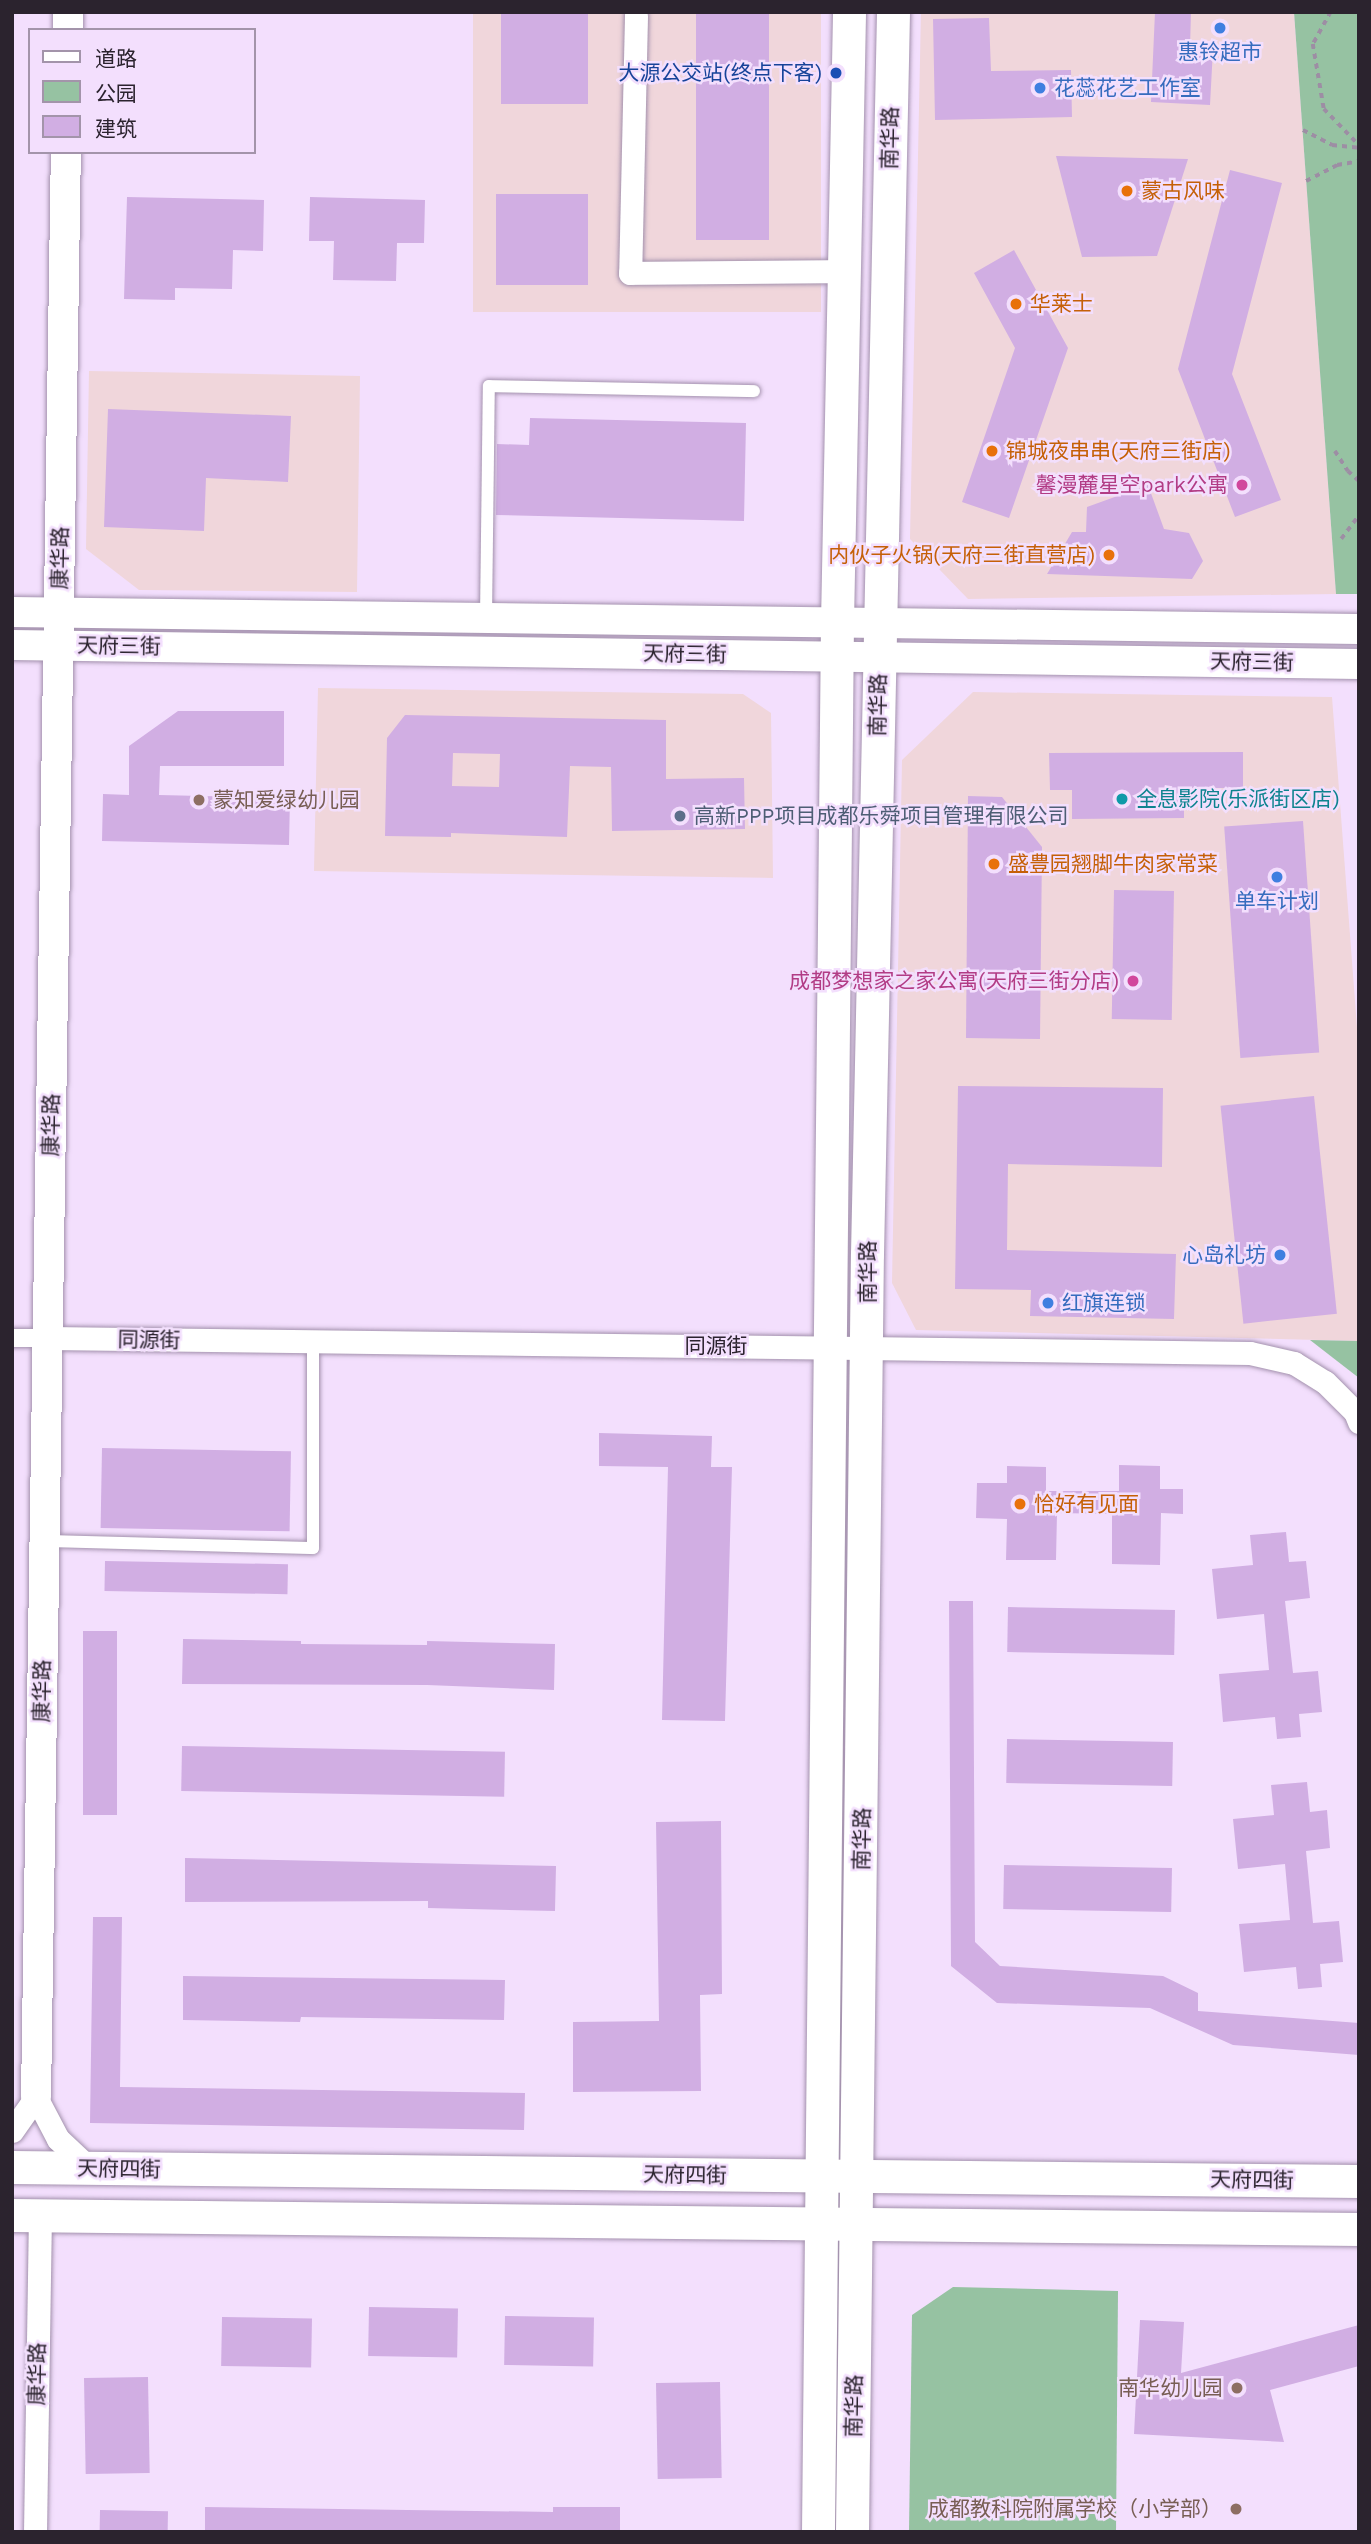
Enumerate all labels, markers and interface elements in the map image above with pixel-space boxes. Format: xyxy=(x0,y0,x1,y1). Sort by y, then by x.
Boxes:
marker: 惠铃超市 xyxy=(1212,20,1228,36)
legend xyxy=(28,28,256,154)
place label: 惠铃超市 xyxy=(1178,39,1262,65)
text: 道路 xyxy=(95,46,137,71)
place label: 大源公交站(终点下客) xyxy=(618,60,822,86)
marker: 大源公交站(终点下客) xyxy=(828,65,844,81)
place label: 花蕊花艺工作室 xyxy=(1054,75,1201,101)
marker: 花蕊花艺工作室 xyxy=(1032,80,1048,96)
text: 公园 xyxy=(95,81,137,106)
street label: 南华路 xyxy=(877,106,903,170)
text: 建筑 xyxy=(95,116,137,141)
place label: 蒙古风味 xyxy=(1141,178,1225,204)
marker: 蒙古风味 xyxy=(1119,183,1135,199)
place label: 华莱士 xyxy=(1030,291,1093,317)
marker: 华莱士 xyxy=(1008,296,1024,312)
place label: 锦城夜串串(天府三街店) xyxy=(1006,438,1231,464)
marker: 锦城夜串串(天府三街店) xyxy=(984,443,1000,459)
place label: 馨漫麓星空park公寓 xyxy=(1035,472,1228,498)
marker: 馨漫麓星空park公寓 xyxy=(1234,477,1250,493)
street label: 康华路 xyxy=(47,526,73,590)
place label: 内伙子火锅(天府三街直营店) xyxy=(828,542,1095,568)
marker: 内伙子火锅(天府三街直营店) xyxy=(1101,547,1117,563)
street label: 天府三街 xyxy=(77,633,161,659)
street label: 天府三街 xyxy=(643,641,727,667)
street label: 天府三街 xyxy=(1210,649,1294,675)
street label: 南华路 xyxy=(865,673,891,737)
place label: 全息影院(乐派街区店) xyxy=(1136,786,1340,812)
place label: 蒙知爱绿幼儿园 xyxy=(213,787,360,813)
marker: 全息影院(乐派街区店) xyxy=(1114,791,1130,807)
marker: 蒙知爱绿幼儿园 xyxy=(191,792,207,808)
place label: 高新PPP项目成都乐舜项目管理有限公司 xyxy=(694,803,1068,829)
marker: 高新PPP项目成都乐舜项目管理有限公司 xyxy=(672,808,688,824)
place label: 盛豊园翘脚牛肉家常菜 xyxy=(1008,851,1218,877)
marker: 盛豊园翘脚牛肉家常菜 xyxy=(986,856,1002,872)
marker: 单车计划 xyxy=(1269,869,1285,885)
place label: 单车计划 xyxy=(1235,888,1319,914)
place label: 成都梦想家之家公寓(天府三街分店) xyxy=(789,968,1119,994)
marker: 成都梦想家之家公寓(天府三街分店) xyxy=(1125,973,1141,989)
street label: 康华路 xyxy=(38,1093,64,1157)
street label: 南华路 xyxy=(855,1241,881,1303)
place label: 心岛礼坊 xyxy=(1182,1242,1266,1268)
marker: 心岛礼坊 xyxy=(1272,1247,1288,1263)
place label: 红旗连锁 xyxy=(1062,1290,1146,1316)
marker: 红旗连锁 xyxy=(1040,1295,1056,1311)
street label: 同源街 xyxy=(117,1327,181,1353)
street label: 同源街 xyxy=(685,1333,747,1359)
place label: 恰好有见面 xyxy=(1034,1491,1139,1517)
marker: 恰好有见面 xyxy=(1012,1496,1028,1512)
street label: 康华路 xyxy=(29,1659,55,1723)
street label: 南华路 xyxy=(849,1807,875,1871)
street label: 天府四街 xyxy=(77,2156,161,2182)
street label: 天府四街 xyxy=(643,2162,727,2188)
street label: 天府四街 xyxy=(1210,2167,1294,2193)
street label: 康华路 xyxy=(24,2342,50,2406)
street label: 南华路 xyxy=(841,2374,867,2438)
place label: 南华幼儿园 xyxy=(1118,2375,1223,2401)
marker: 南华幼儿园 xyxy=(1229,2380,1245,2396)
place label: 成都教科院附属学校（小学部） xyxy=(928,2496,1222,2522)
marker: 成都教科院附属学校（小学部） xyxy=(1228,2501,1244,2517)

